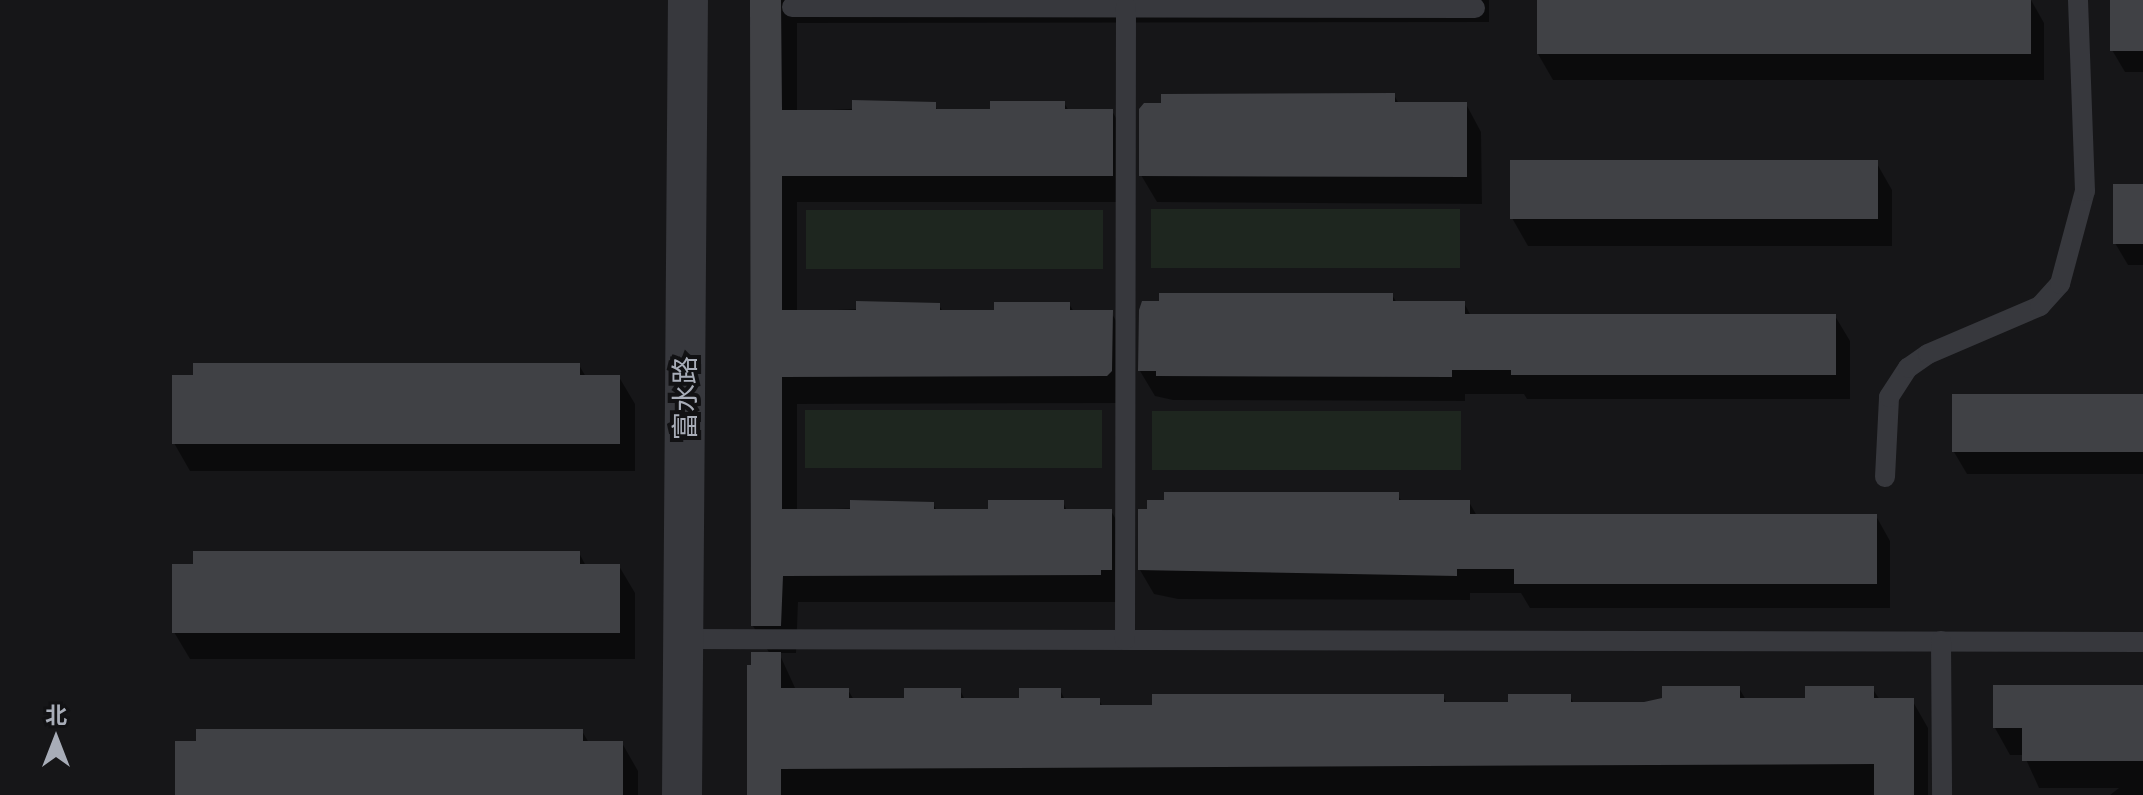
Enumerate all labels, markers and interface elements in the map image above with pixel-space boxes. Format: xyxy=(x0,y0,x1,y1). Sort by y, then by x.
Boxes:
street label: 富水路 xyxy=(668,356,702,440)
north arrow xyxy=(16,699,96,779)
text: 北 xyxy=(45,702,67,728)

